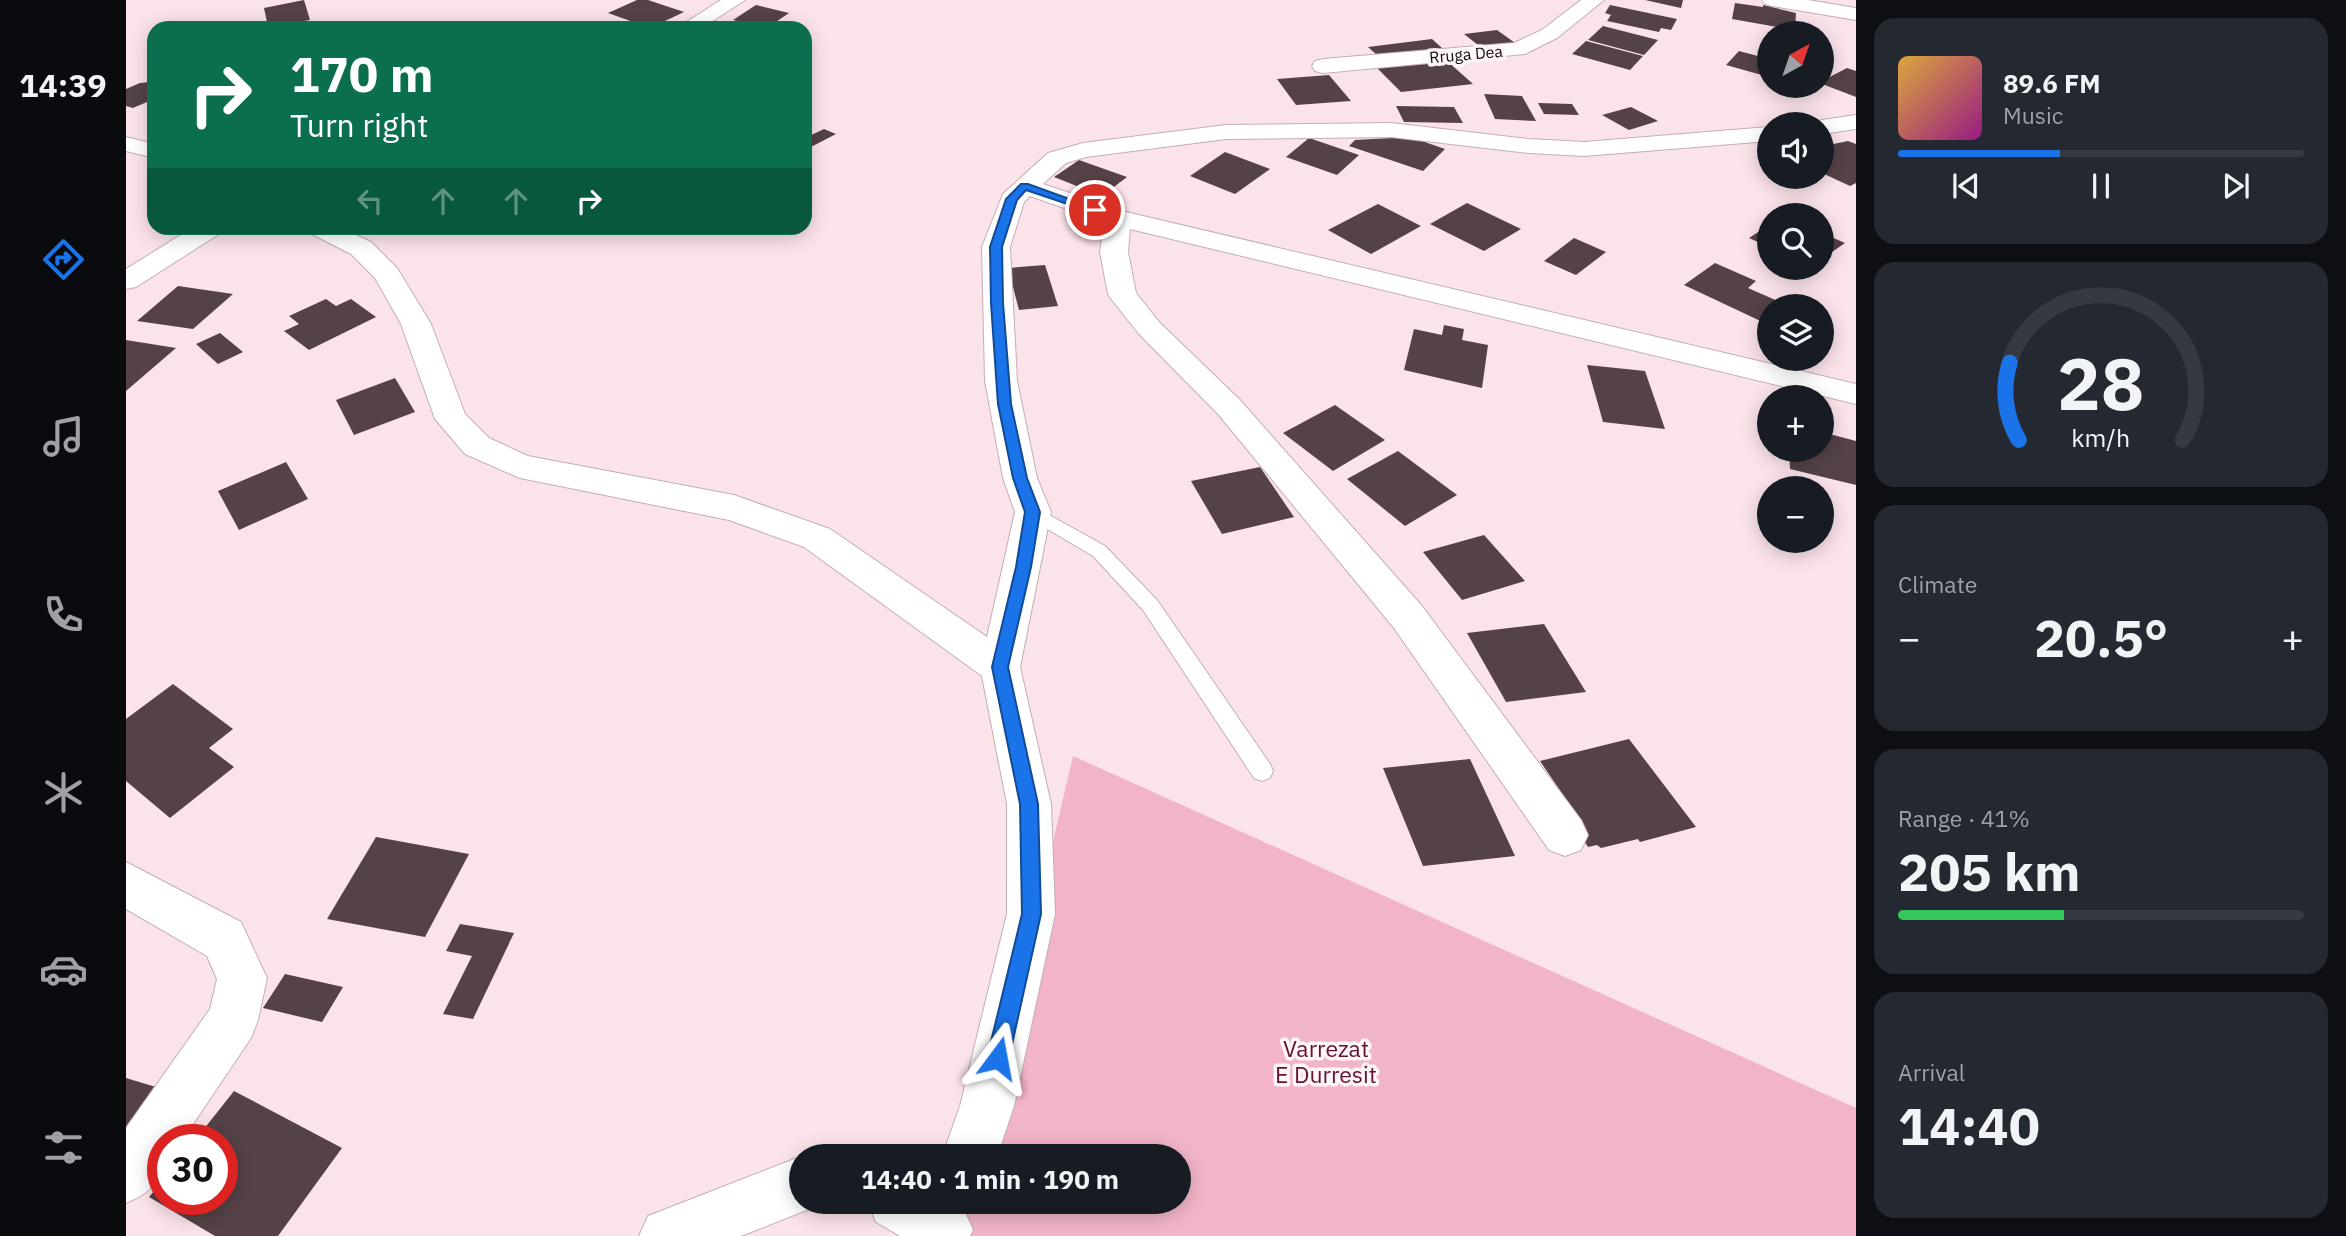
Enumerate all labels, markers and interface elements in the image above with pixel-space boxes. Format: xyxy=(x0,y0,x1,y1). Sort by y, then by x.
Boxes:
north arrow xyxy=(1757,21,1834,98)
map controls xyxy=(1757,21,1834,553)
street label: Rruga Dea xyxy=(1428,41,1504,67)
text: 170 m xyxy=(290,42,434,105)
icon: right xyxy=(175,49,266,140)
text: 14:39 xyxy=(19,64,107,106)
text: 89.6 FM xyxy=(2003,66,2101,100)
text: Music xyxy=(2003,100,2063,130)
text: Turn right xyxy=(290,104,428,146)
button: sound xyxy=(1757,112,1834,189)
icon: previous xyxy=(1947,167,1985,205)
icon: pause xyxy=(2082,167,2120,205)
icon: next xyxy=(2217,167,2255,205)
pin xyxy=(1065,180,1125,240)
icon: left xyxy=(351,182,389,220)
icon: ahead xyxy=(424,182,462,220)
icon: ahead xyxy=(497,182,535,220)
icon: right xyxy=(570,182,608,220)
icon: arrive xyxy=(1076,191,1114,229)
button: search xyxy=(1757,203,1834,280)
icon: directions xyxy=(39,235,88,284)
button: layers xyxy=(1757,294,1834,371)
text: 28 xyxy=(2057,336,2145,431)
button: + xyxy=(1757,385,1834,462)
icon: music xyxy=(39,412,88,461)
text: km/h xyxy=(2072,421,2130,454)
button: − xyxy=(1757,476,1834,553)
text: Climate xyxy=(1898,569,1977,599)
icon: phone xyxy=(39,590,88,639)
text: 20.5° xyxy=(2034,604,2168,671)
text: − xyxy=(1898,613,1921,662)
text: + xyxy=(2281,613,2304,662)
icon: climate xyxy=(39,768,88,817)
text: Range · 41% xyxy=(1898,803,2030,833)
text: 205 km xyxy=(1898,838,2080,905)
icon: car xyxy=(39,945,88,994)
position arrow xyxy=(961,1021,1035,1095)
park label: Varrezat E Durresit xyxy=(1275,1033,1377,1089)
text: Arrival xyxy=(1898,1057,1965,1087)
text: 14:40 xyxy=(1898,1092,2040,1159)
icon: filters xyxy=(39,1123,88,1172)
speed limit sign: 30 xyxy=(147,1124,238,1215)
text: 14:40 · 1 min · 190 m xyxy=(861,1162,1119,1196)

